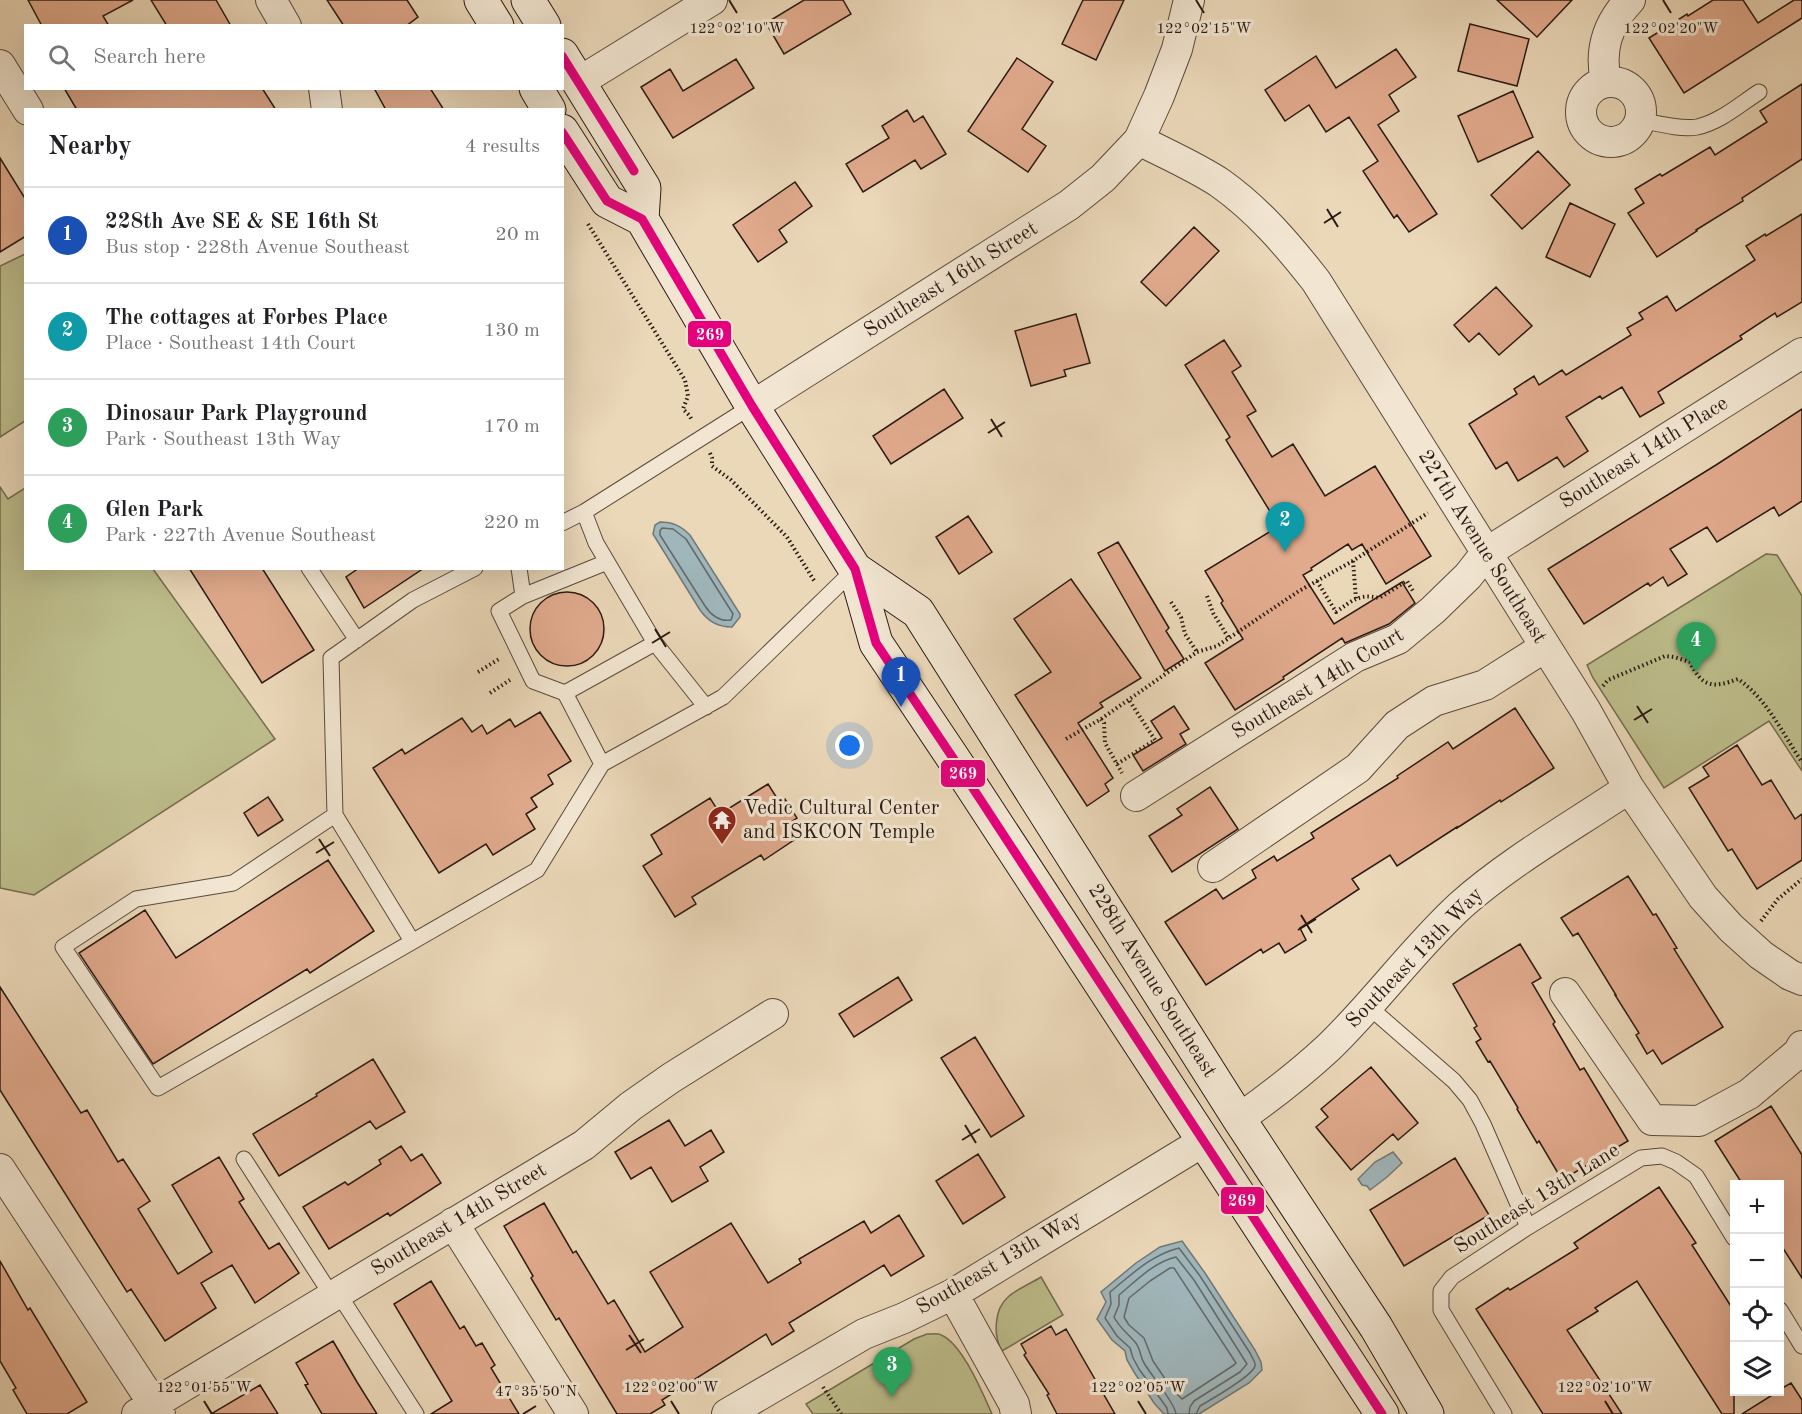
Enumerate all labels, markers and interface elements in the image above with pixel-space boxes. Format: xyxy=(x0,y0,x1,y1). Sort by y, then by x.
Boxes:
text: 122°02'10"W xyxy=(689,22,785,37)
text: 122°02'15"W xyxy=(1156,22,1252,37)
text: 122°02'20"W xyxy=(1623,22,1719,37)
search box xyxy=(24,24,564,90)
icon: search xyxy=(45,41,78,74)
text: Search here xyxy=(93,46,206,68)
text: Nearby xyxy=(48,134,132,160)
text: 4 results xyxy=(465,137,540,157)
text: 228th Ave SE & SE 16th St xyxy=(105,211,379,233)
street label: Southeast 16th Street xyxy=(860,218,1042,342)
text: 1 xyxy=(62,225,73,245)
text: 20 m xyxy=(495,225,540,245)
text: Bus stop · 228th Avenue Southeast xyxy=(105,238,410,258)
text: The cottages at Forbes Place xyxy=(105,307,388,329)
line badge: 269 xyxy=(687,320,732,348)
text: 2 xyxy=(62,321,73,341)
text: 130 m xyxy=(484,321,540,341)
text: 269 xyxy=(696,328,724,344)
text: Place · Southeast 14th Court xyxy=(105,334,356,354)
street label: Southeast 14th Place xyxy=(1556,393,1732,513)
text: Dinosaur Park Playground xyxy=(105,403,368,425)
text: 3 xyxy=(62,417,73,437)
text: 170 m xyxy=(484,417,540,437)
text: Park · Southeast 13th Way xyxy=(105,430,341,450)
street label: 227th Avenue Southeast xyxy=(1414,447,1550,647)
text: Glen Park xyxy=(105,499,204,521)
pin: 2 xyxy=(1266,502,1304,552)
text: 4 xyxy=(62,513,73,533)
text: 220 m xyxy=(484,513,540,533)
text: Park · 227th Avenue Southeast xyxy=(105,526,376,546)
pin: 4 xyxy=(1676,622,1716,672)
street label: Southeast 14th Court xyxy=(1228,624,1408,744)
pin: 1 xyxy=(882,658,920,707)
your location xyxy=(835,731,864,760)
line badge: 269 xyxy=(940,759,986,788)
text: 269 xyxy=(949,767,977,783)
place label: Vedic Cultural Center and ISKCON Temple xyxy=(743,798,940,843)
temple icon: Vedic Cultural Center and ISKCON Temple xyxy=(706,804,738,846)
street label: 228th Avenue Southeast xyxy=(1084,881,1220,1081)
street label: Southeast 13th Way xyxy=(1343,884,1487,1032)
street label: Southeast 13th Lane xyxy=(1451,1140,1623,1258)
street label: Southeast 14th Street xyxy=(368,1159,550,1281)
map controls xyxy=(1730,1180,1784,1396)
button: + xyxy=(1730,1180,1784,1234)
line badge: 269 xyxy=(1220,1186,1265,1215)
text: 269 xyxy=(1228,1194,1256,1210)
street label: Southeast 13th Way xyxy=(913,1207,1085,1319)
button: − xyxy=(1730,1234,1784,1288)
button: locate xyxy=(1730,1288,1784,1342)
button: layers xyxy=(1730,1342,1784,1396)
pin: 3 xyxy=(872,1348,912,1397)
text: 122°01'55"W xyxy=(156,1381,252,1396)
text: 122°02'00"W xyxy=(623,1381,719,1396)
text: 122°02'05"W xyxy=(1090,1381,1186,1396)
text: 122°02'10"W xyxy=(1557,1381,1653,1396)
text: 47°35'50"N xyxy=(495,1385,577,1400)

